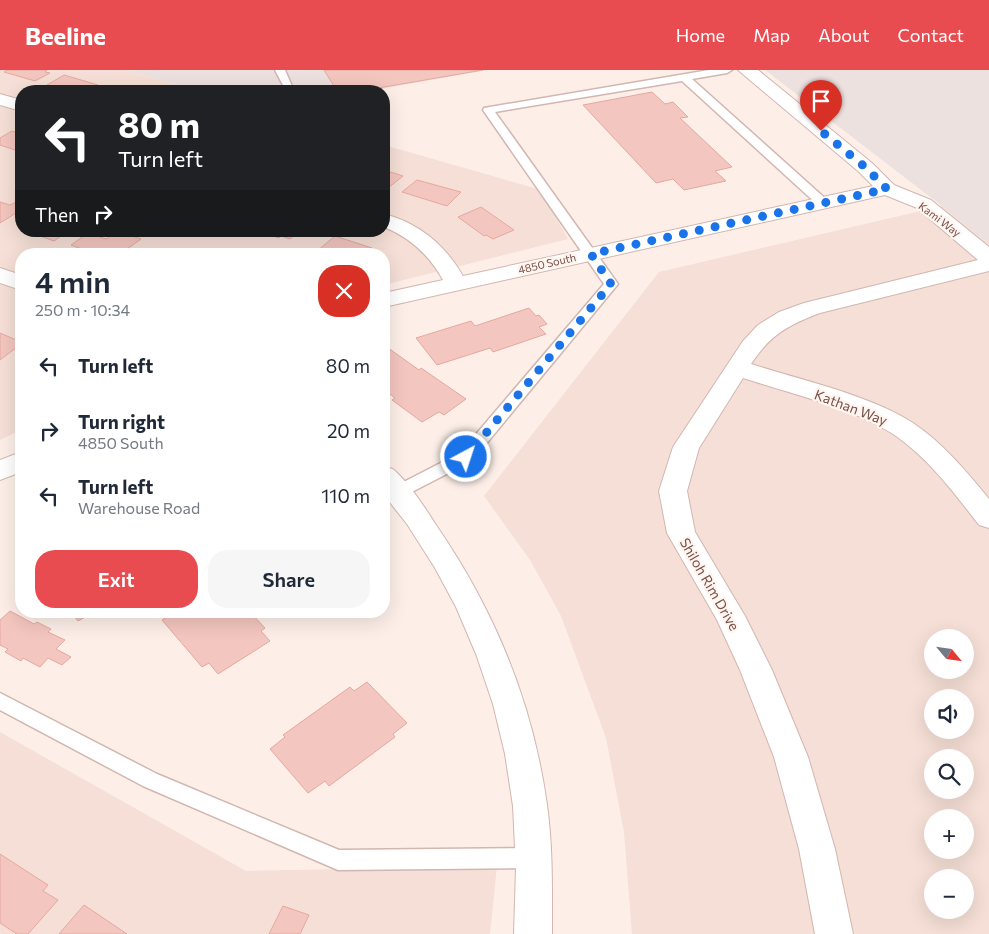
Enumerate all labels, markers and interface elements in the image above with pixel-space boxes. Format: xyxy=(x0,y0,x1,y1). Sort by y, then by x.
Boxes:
text: Beeline xyxy=(25,21,106,50)
text: Home xyxy=(676,24,725,46)
text: Map xyxy=(753,24,790,46)
text: About xyxy=(818,24,870,46)
text: Contact xyxy=(898,24,964,46)
pin xyxy=(800,80,842,131)
icon: arrive xyxy=(807,87,835,115)
text: 80 m xyxy=(118,102,200,145)
icon: left xyxy=(35,105,100,170)
text: Turn left xyxy=(118,145,203,172)
street label: Kami Way xyxy=(916,199,964,239)
icon: right xyxy=(89,200,117,228)
text: Then xyxy=(35,203,79,226)
street label: 4850 South xyxy=(517,250,577,276)
text: 4 min xyxy=(35,262,111,299)
button: close xyxy=(318,265,370,317)
text: 250 m · 10:34 xyxy=(35,300,130,319)
icon: left xyxy=(35,352,63,380)
text: Turn left xyxy=(78,354,153,377)
text: 80 m xyxy=(326,354,370,377)
street label: Kathan Way xyxy=(812,385,890,429)
text: Turn right xyxy=(78,410,165,433)
icon: right xyxy=(35,417,63,445)
text: 20 m xyxy=(327,419,370,442)
position arrow xyxy=(439,430,491,482)
text: 4850 South xyxy=(78,433,164,452)
text: Turn left xyxy=(78,475,153,498)
icon: left xyxy=(35,482,63,510)
text: 110 m xyxy=(321,484,370,507)
text: Warehouse Road xyxy=(78,498,200,517)
street label: Shiloh Rim Drive xyxy=(677,535,743,633)
button: Exit xyxy=(35,550,198,608)
button: Share xyxy=(208,550,370,608)
north arrow xyxy=(924,629,974,679)
map controls xyxy=(924,629,974,919)
button: sound xyxy=(924,689,974,739)
button: search xyxy=(924,749,974,799)
button: + xyxy=(924,809,974,859)
button: − xyxy=(924,869,974,919)

